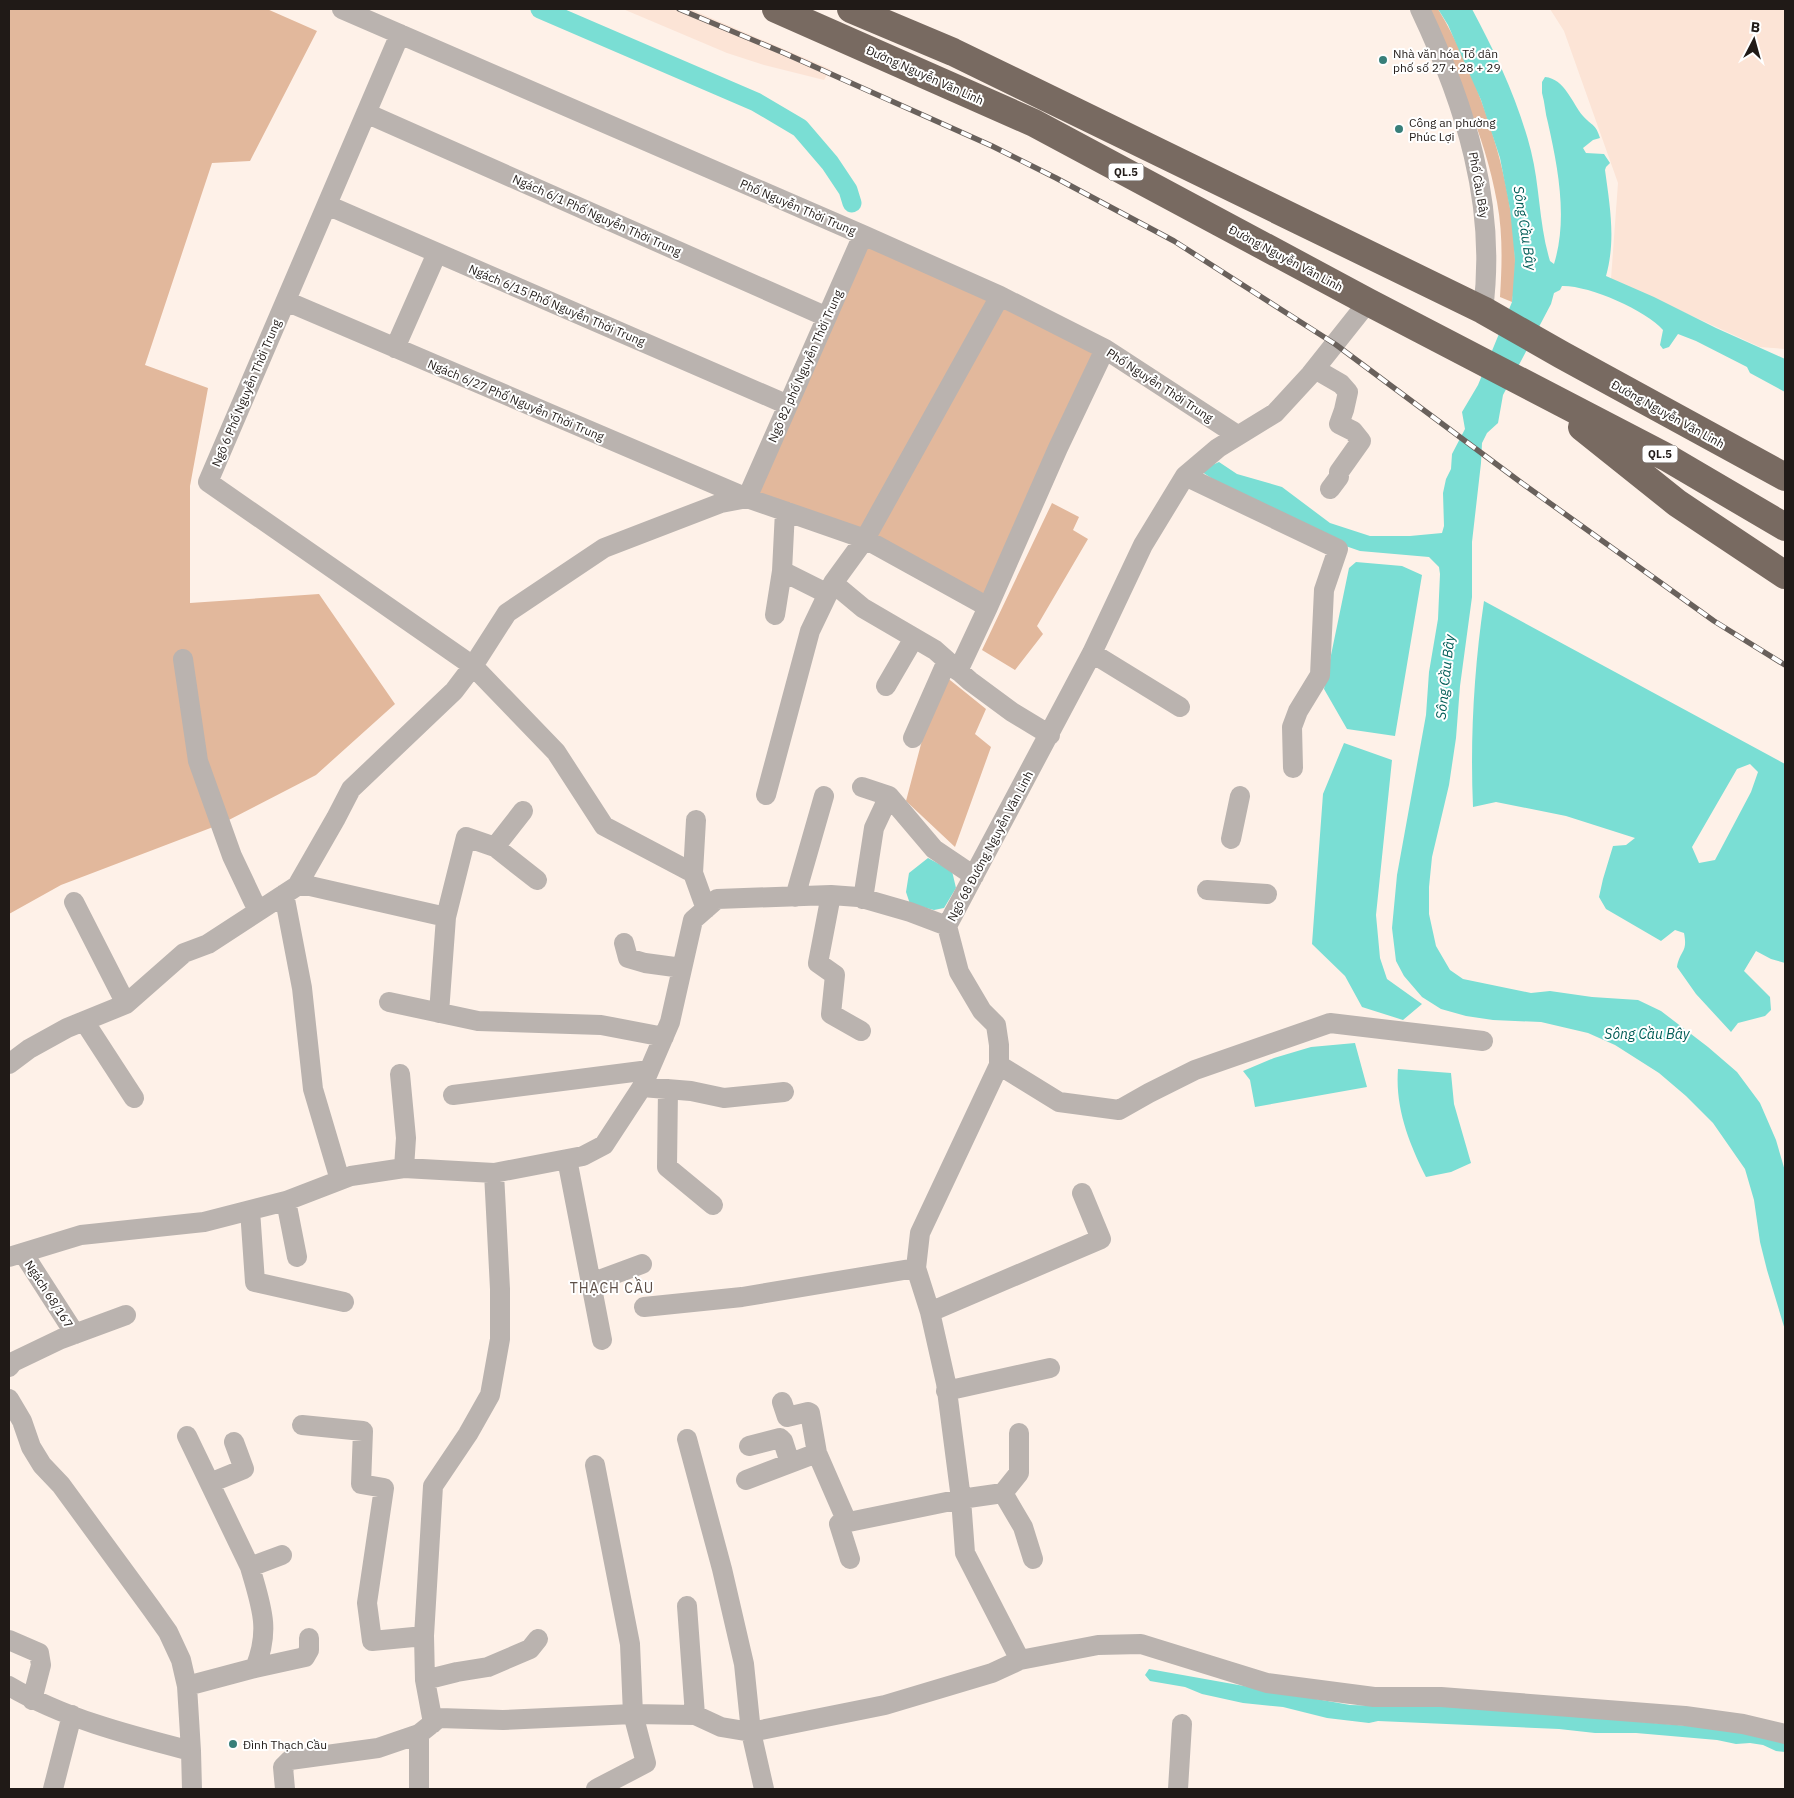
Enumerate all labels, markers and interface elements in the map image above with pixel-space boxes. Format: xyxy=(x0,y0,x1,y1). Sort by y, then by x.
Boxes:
north arrow xyxy=(1729,15,1779,65)
text: B xyxy=(1750,18,1761,37)
street label: Đường Nguyễn Văn Linh xyxy=(864,42,986,108)
place label: Nhà văn hóa Tổ dân phố số 27 + 28 + 29 xyxy=(1393,46,1501,75)
marker: Nhà văn hóa Tổ dân phố số 27 + 28 + 29 xyxy=(1377,54,1389,66)
place label: Công an phường Phúc Lợi xyxy=(1409,115,1496,144)
marker: Công an phường Phúc Lợi xyxy=(1393,123,1405,135)
street label: Phố Cầu Bây xyxy=(1466,151,1492,219)
road number: QL.5 xyxy=(1108,163,1144,180)
street label: Ngách 6/1 Phố Nguyễn Thời Trung xyxy=(510,171,684,259)
street label: Phố Nguyễn Thời Trung xyxy=(738,176,859,238)
water label: Sông Cầu Bây xyxy=(1509,184,1541,273)
street label: Đường Nguyễn Văn Linh xyxy=(1226,222,1346,294)
street label: Ngách 6/15 Phố Nguyễn Thời Trung xyxy=(467,261,648,349)
street label: Ngõ 82 phố Nguyễn Thời Trung xyxy=(764,287,846,445)
street label: Ngõ 6 Phố Nguyễn Thời Trung xyxy=(208,316,284,469)
street label: Phố Nguyễn Thời Trung xyxy=(1104,345,1217,426)
street label: Ngách 6/27 Phố Nguyễn Thời Trung xyxy=(426,356,607,444)
street label: Đường Nguyễn Văn Linh xyxy=(1609,377,1727,451)
road number: QL.5 xyxy=(1642,446,1678,462)
water label: Sông Cầu Bây xyxy=(1432,632,1459,720)
street label: Ngõ 68 Đường Nguyễn Văn Linh xyxy=(944,768,1036,924)
water label: Sông Cầu Bây xyxy=(1604,1025,1691,1043)
street label: Ngách 68/167 xyxy=(22,1257,76,1331)
district label: THẠCH CẦU xyxy=(570,1276,654,1297)
place label: Đình Thạch Cầu xyxy=(243,1737,327,1752)
marker: Đình Thạch Cầu xyxy=(227,1738,239,1750)

